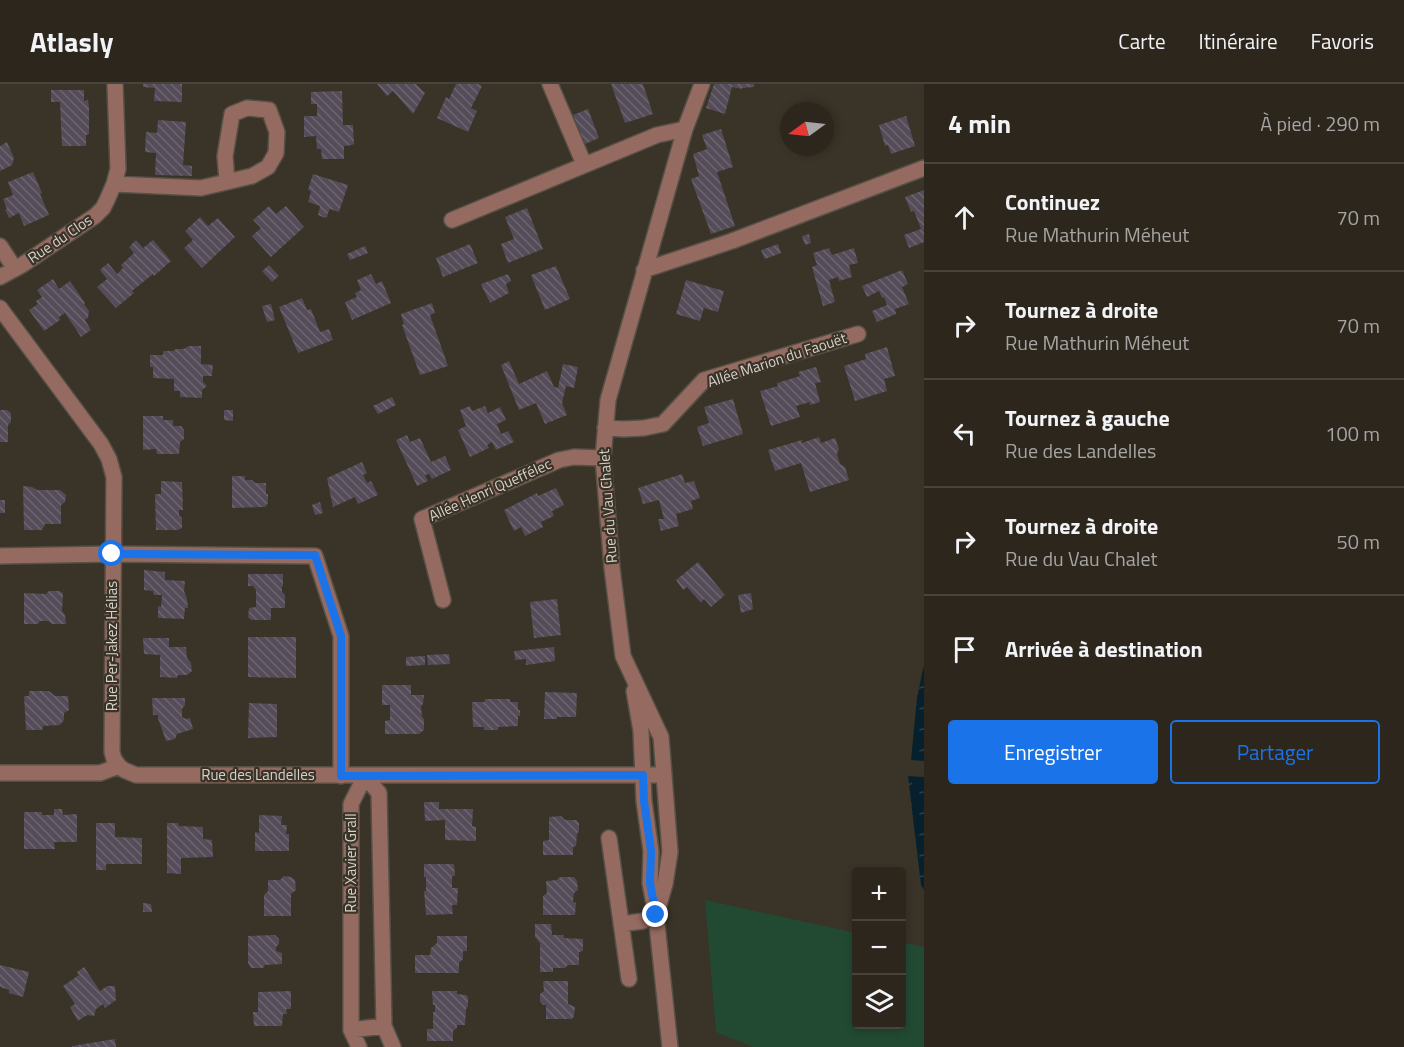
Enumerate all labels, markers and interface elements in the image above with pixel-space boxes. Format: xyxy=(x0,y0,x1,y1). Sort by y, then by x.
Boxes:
text: Atlasly xyxy=(30,20,113,63)
text: Carte xyxy=(1118,25,1166,57)
text: Itinéraire xyxy=(1199,25,1278,57)
text: Favoris xyxy=(1311,25,1374,57)
north arrow xyxy=(780,102,834,156)
text: 4 min xyxy=(948,104,1011,143)
text: À pied · 290 m xyxy=(1260,108,1380,139)
text: Continuez xyxy=(1005,185,1100,219)
icon: ahead xyxy=(948,201,981,234)
text: 70 m xyxy=(1336,202,1380,233)
street label: Rue du Clos xyxy=(23,208,97,269)
text: Rue Mathurin Méheut xyxy=(1005,219,1189,250)
text: Tournez à droite xyxy=(1005,293,1158,327)
icon: right xyxy=(948,309,981,342)
text: 70 m xyxy=(1336,310,1380,341)
street label: Allée Marion du Faouët xyxy=(704,326,850,393)
text: Rue Mathurin Méheut xyxy=(1005,327,1189,358)
text: Tournez à gauche xyxy=(1005,401,1170,435)
icon: left xyxy=(948,417,981,450)
text: 100 m xyxy=(1325,418,1380,449)
text: Rue des Landelles xyxy=(1005,435,1156,466)
street label: Rue du Vau Chalet xyxy=(592,447,623,564)
street label: Allée Henri Queffélec xyxy=(425,452,555,527)
text: Tournez à droite xyxy=(1005,509,1158,543)
icon: right xyxy=(948,525,981,558)
text: 50 m xyxy=(1336,526,1380,557)
route start xyxy=(98,540,124,566)
text: Rue du Vau Chalet xyxy=(1005,543,1157,574)
street label: Rue Per-Jakez Hélias xyxy=(100,581,123,711)
text: Arrivée à destination xyxy=(1005,632,1203,666)
icon: arrive xyxy=(948,633,981,666)
button: Enregistrer xyxy=(948,720,1158,784)
button: Partager xyxy=(1170,720,1380,784)
street label: Rue des Landelles xyxy=(201,763,315,786)
street label: Rue Xavier Grall xyxy=(339,813,362,913)
map controls xyxy=(852,867,906,1029)
button: + xyxy=(852,867,906,921)
route end xyxy=(642,901,668,927)
button: − xyxy=(852,921,906,975)
button: layers xyxy=(852,975,906,1029)

